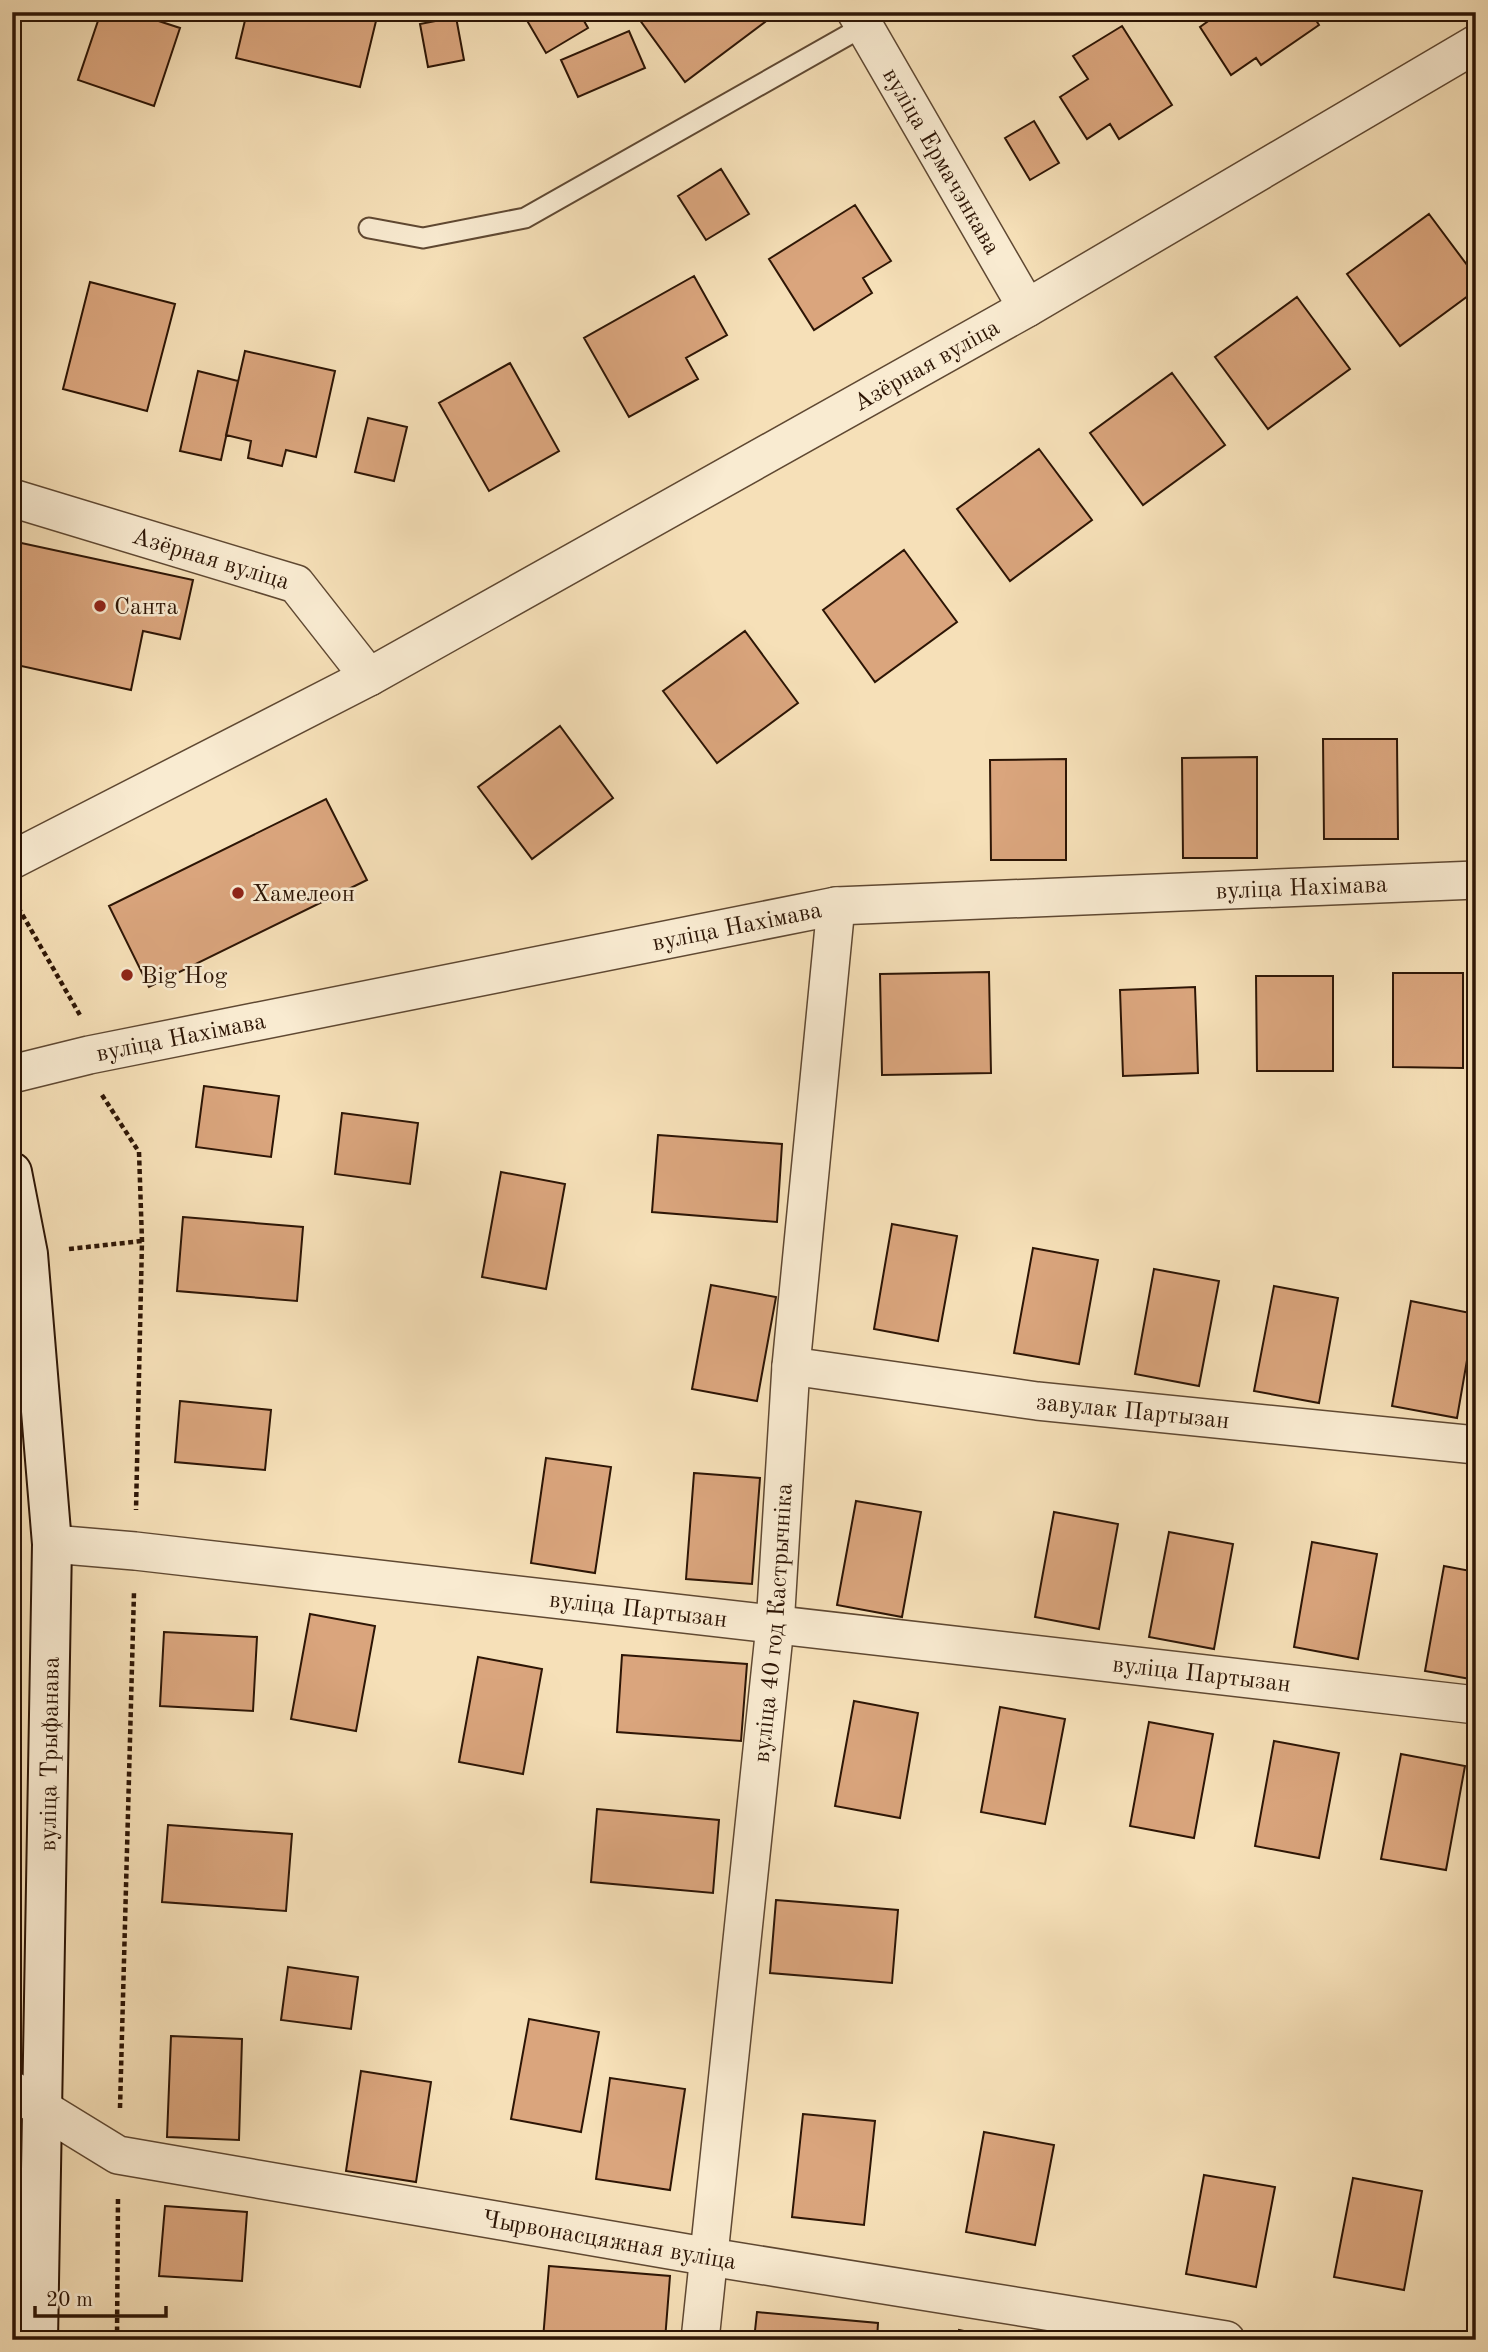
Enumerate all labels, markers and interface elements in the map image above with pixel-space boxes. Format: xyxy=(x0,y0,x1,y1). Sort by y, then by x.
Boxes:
street label: вуліца Ермачэнкава xyxy=(877,64,1004,259)
street label: Азёрная вуліца xyxy=(850,316,1004,417)
street label: Азёрная вуліца xyxy=(129,525,292,595)
place label: Санта xyxy=(114,596,178,620)
marker: Санта xyxy=(92,598,108,614)
street label: вуліца Нахімава xyxy=(1215,874,1388,905)
place label: Хамелеон xyxy=(252,883,355,907)
marker: Хамелеон xyxy=(230,885,246,901)
street label: вуліца Нахімава xyxy=(651,899,824,956)
place label: Big Hog xyxy=(141,965,228,989)
marker: Big Hog xyxy=(119,967,135,983)
street label: вуліца Нахімава xyxy=(95,1010,268,1067)
street label: завулак Партызан xyxy=(1035,1391,1230,1434)
street label: вуліца 40 год Кастрычніка xyxy=(751,1482,798,1764)
street label: вуліца Партызан xyxy=(548,1589,728,1633)
street label: вуліца Партызан xyxy=(1111,1653,1292,1698)
street label: вуліца Трыфанава xyxy=(37,1656,65,1852)
street label: Чырвонасцяжная вуліца xyxy=(480,2208,738,2275)
scale bar xyxy=(35,2275,166,2319)
text: 20 m xyxy=(46,2290,93,2311)

